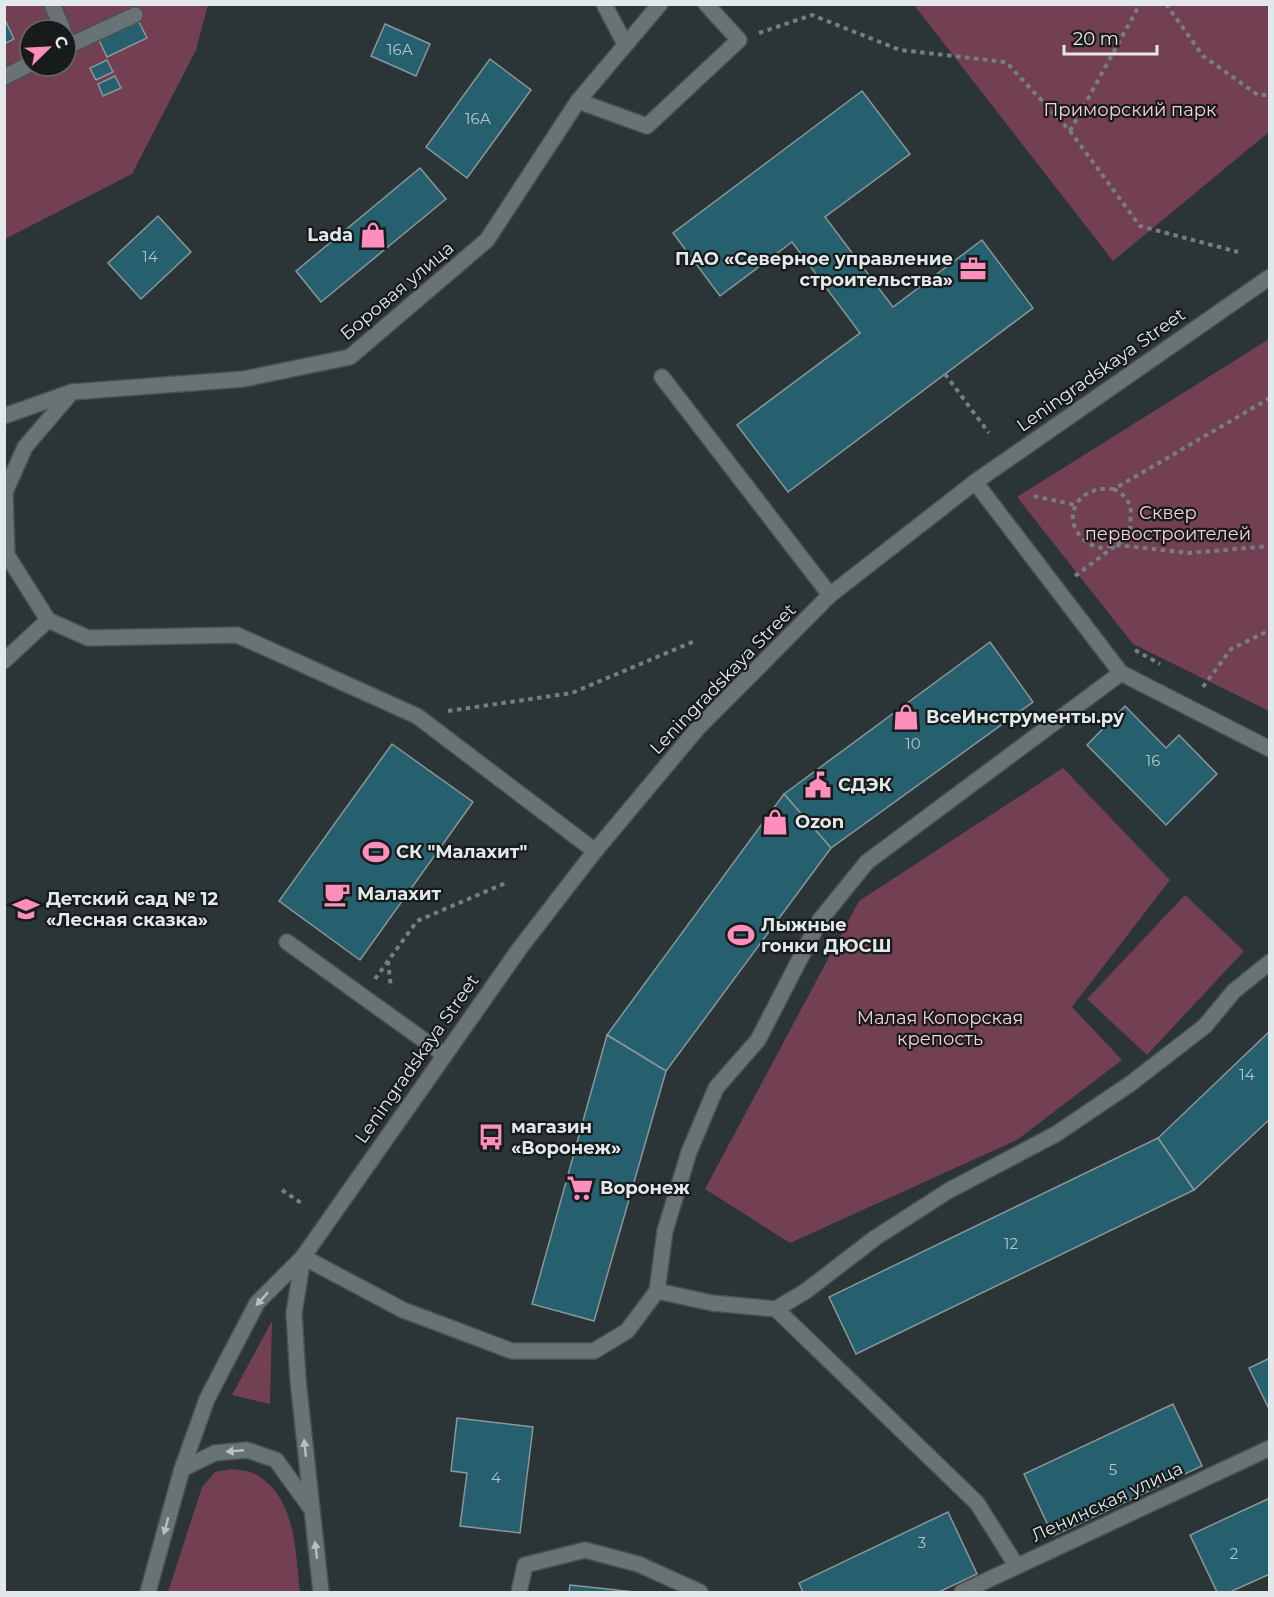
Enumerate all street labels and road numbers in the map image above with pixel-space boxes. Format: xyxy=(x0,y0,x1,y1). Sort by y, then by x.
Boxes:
street label: Боровая улица xyxy=(336,237,458,345)
street label: Leningradskaya Street xyxy=(1012,303,1190,437)
street label: Leningradskaya Street xyxy=(645,599,801,759)
street label: Leningradskaya Street xyxy=(350,970,484,1148)
street label: Ленинская улица xyxy=(1028,1457,1186,1547)

